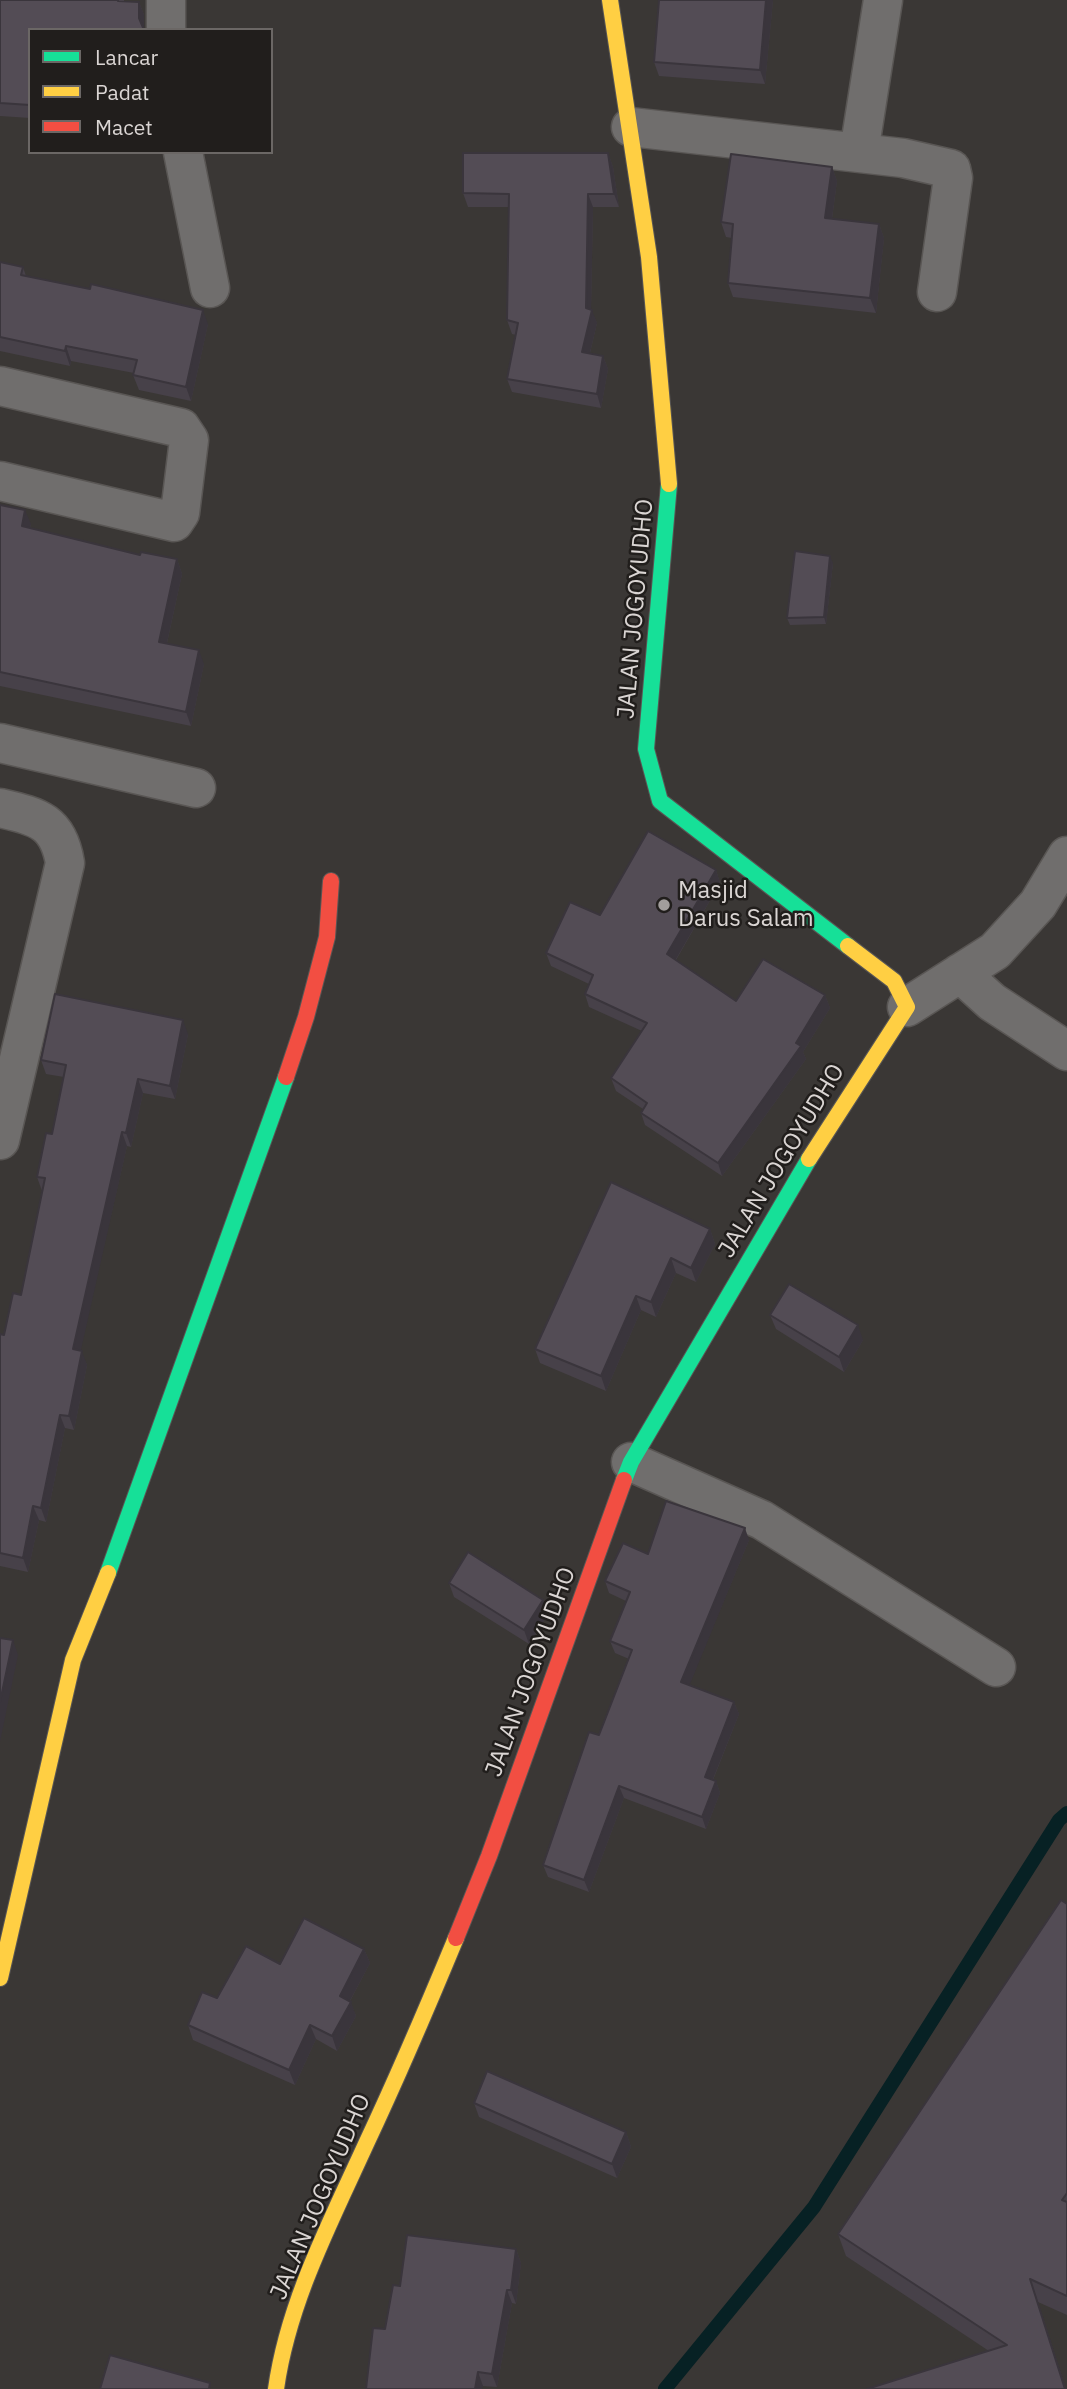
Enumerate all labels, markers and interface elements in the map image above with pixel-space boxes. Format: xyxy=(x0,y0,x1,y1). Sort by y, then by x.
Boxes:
legend xyxy=(28,28,273,154)
text: Lancar xyxy=(95,43,158,71)
text: Padat xyxy=(95,78,150,106)
text: Macet xyxy=(95,113,153,141)
street label: JALAN JOGOYUDHO xyxy=(612,498,660,720)
place label: Masjid Darus Salam xyxy=(678,877,814,933)
marker: Masjid Darus Salam xyxy=(656,897,672,913)
street label: JALAN JOGOYUDHO xyxy=(713,1059,851,1263)
street label: JALAN JOGOYUDHO xyxy=(480,1563,582,1781)
street label: JALAN JOGOYUDHO xyxy=(265,2090,377,2304)

